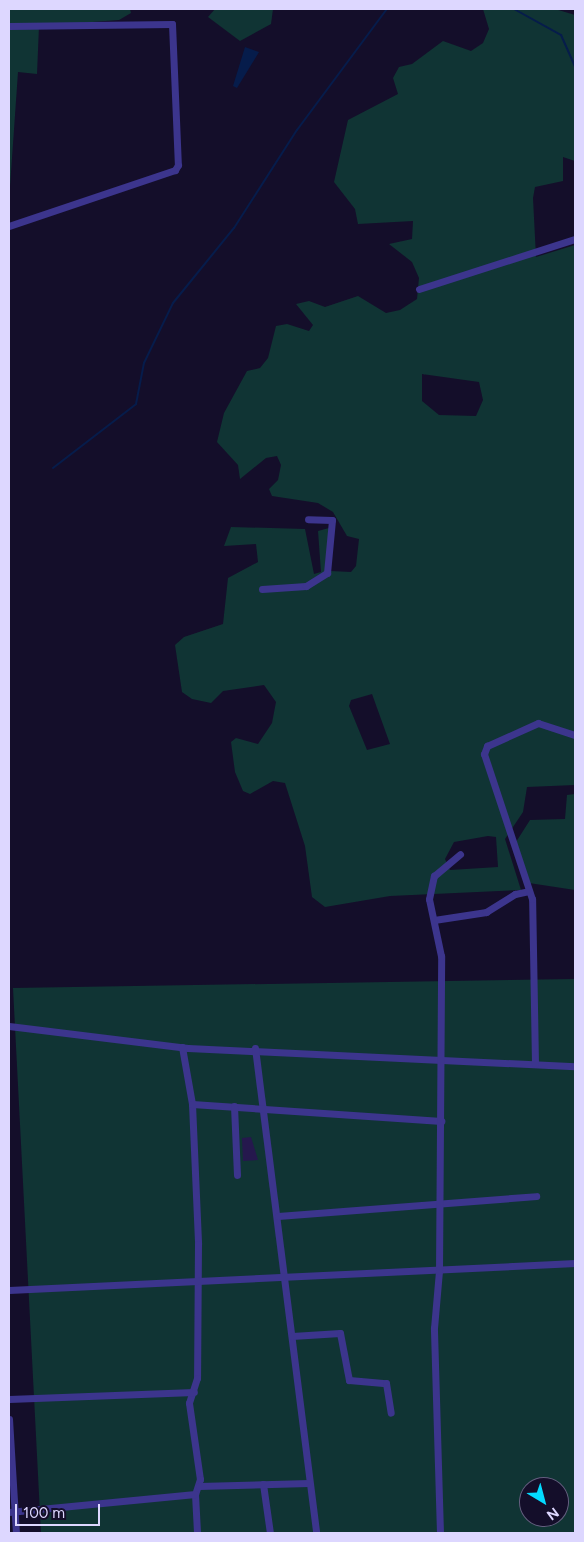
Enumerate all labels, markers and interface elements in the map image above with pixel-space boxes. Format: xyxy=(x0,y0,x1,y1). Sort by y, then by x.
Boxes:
north arrow xyxy=(519,1477,569,1527)
scale bar xyxy=(18,1494,102,1526)
text: 100 m xyxy=(23,1504,65,1522)
text: N xyxy=(543,1504,562,1524)

